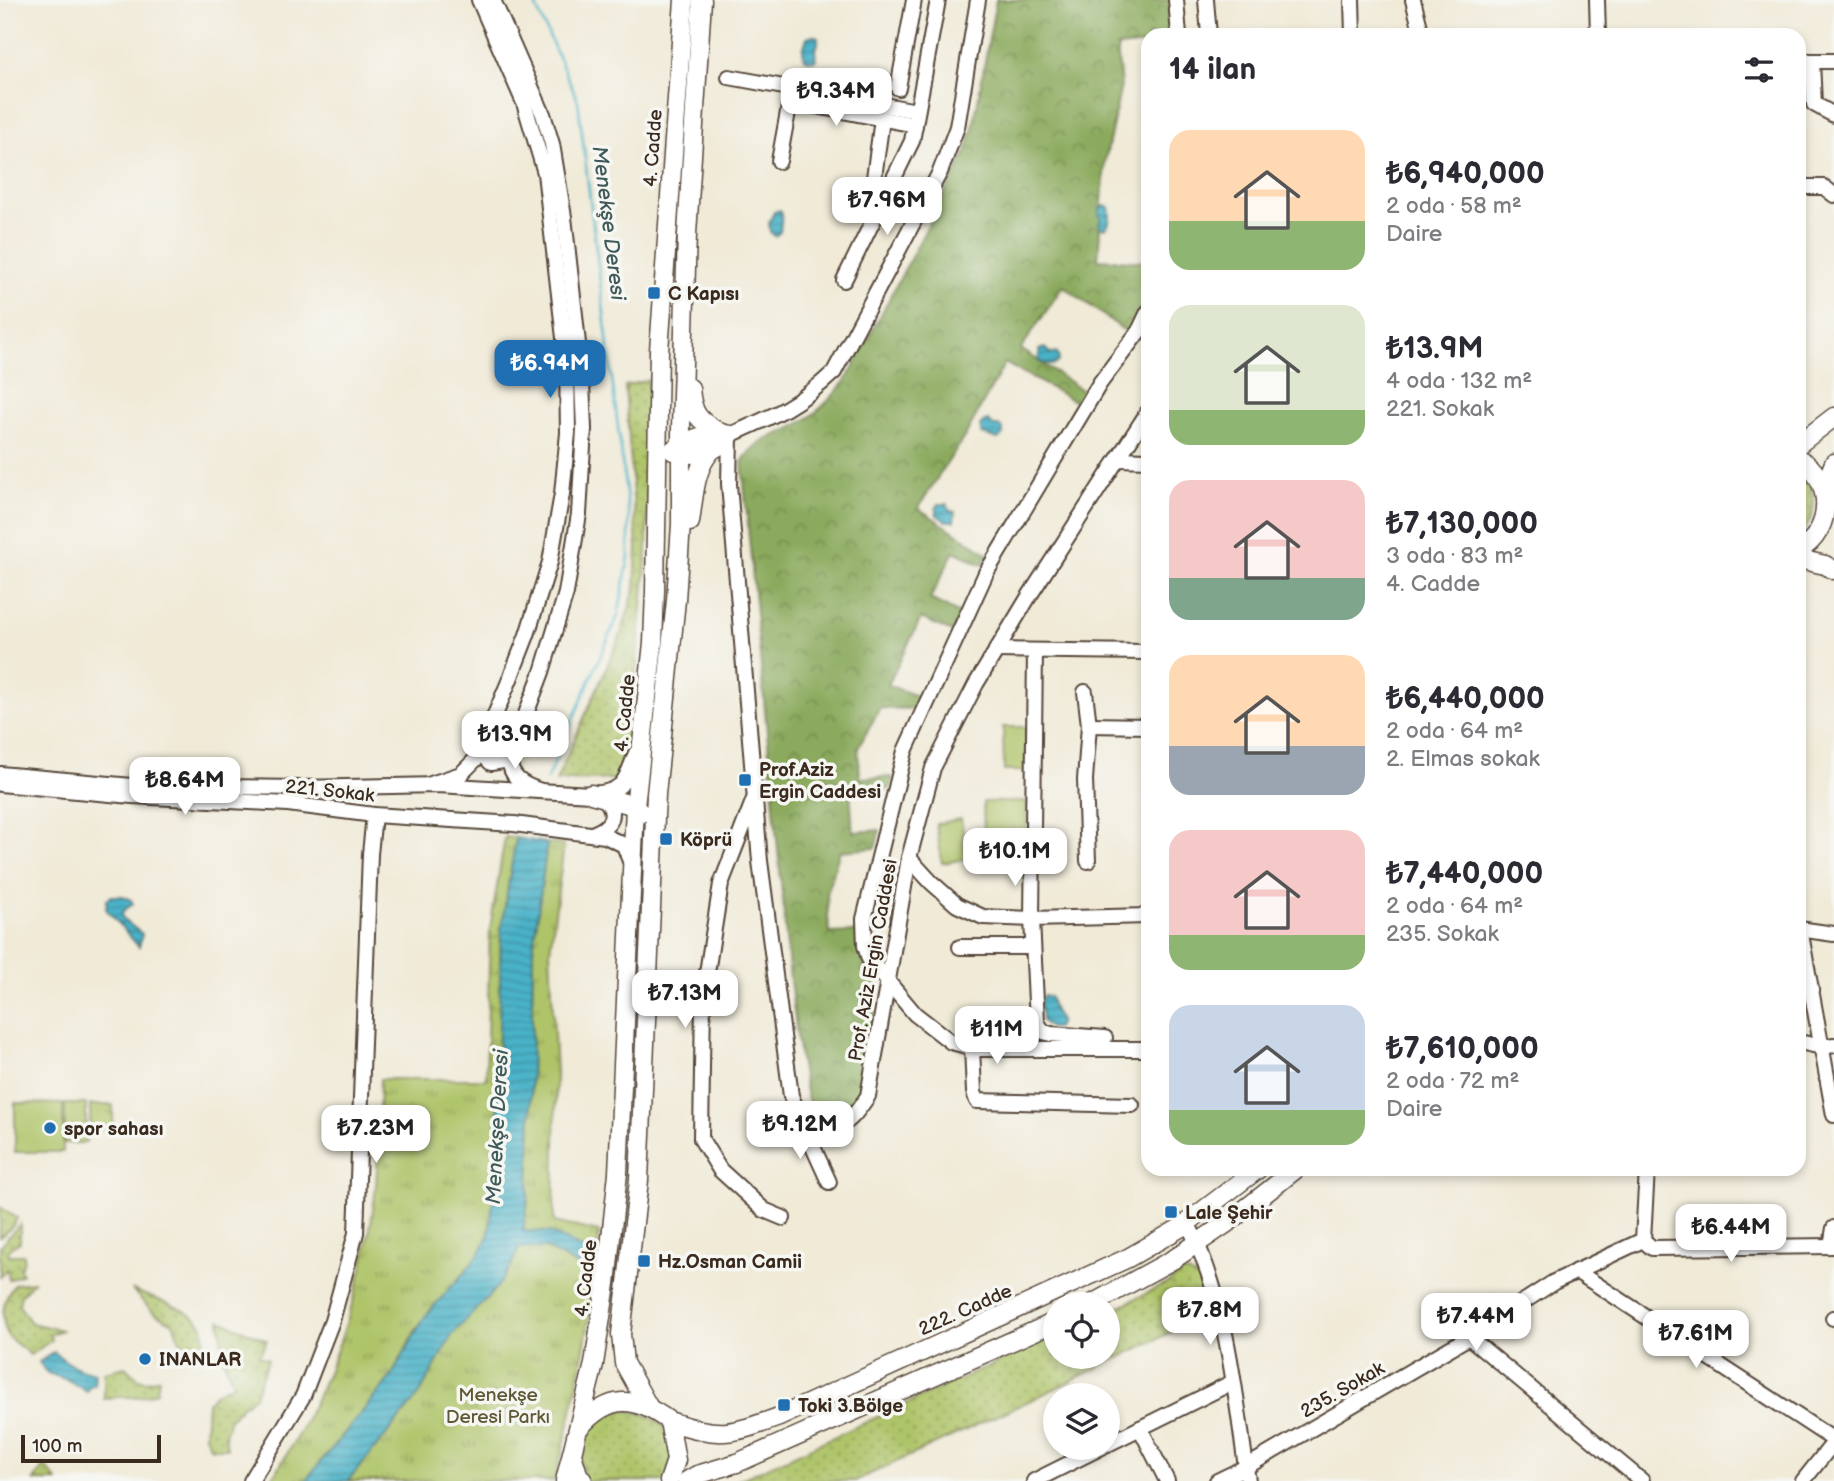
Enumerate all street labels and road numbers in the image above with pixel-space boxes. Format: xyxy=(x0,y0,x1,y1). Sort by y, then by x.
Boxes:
street label: 4. Cadde xyxy=(639,109,668,188)
street label: 4. Cadde xyxy=(610,673,641,753)
street label: 221. Sokak xyxy=(284,775,376,808)
street label: Prof. Aziz Ergin Caddesi xyxy=(844,857,903,1063)
street label: 4. Cadde xyxy=(570,1238,603,1318)
street label: 222. Cadde xyxy=(915,1280,1016,1341)
street label: 235. Sokak xyxy=(1297,1357,1389,1424)

